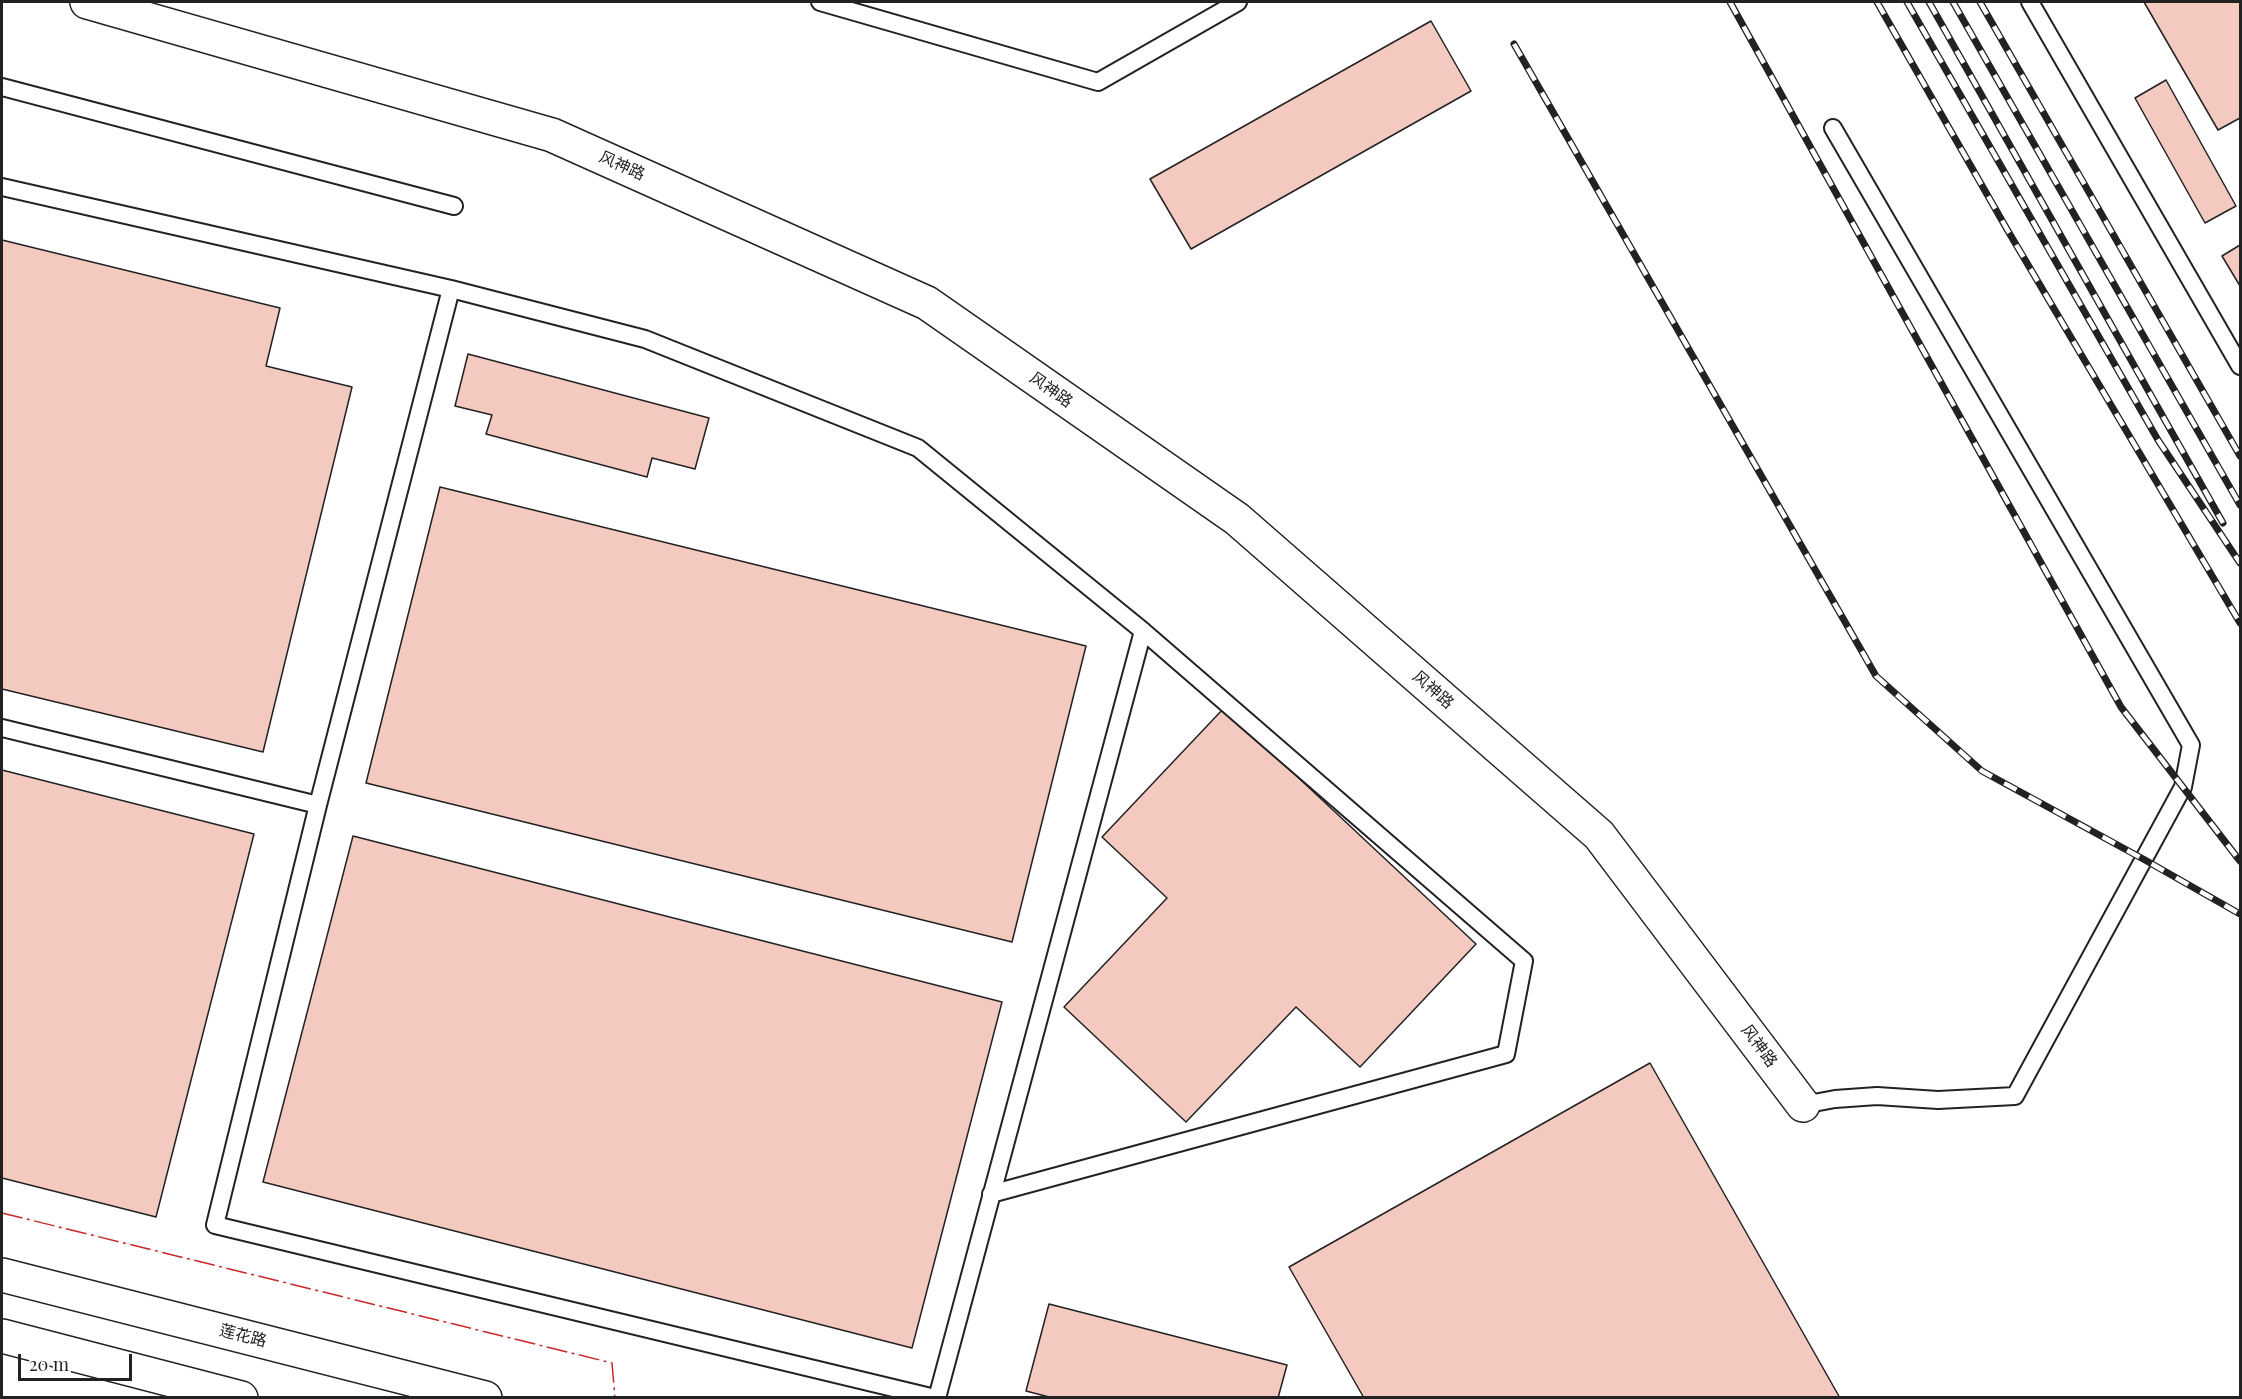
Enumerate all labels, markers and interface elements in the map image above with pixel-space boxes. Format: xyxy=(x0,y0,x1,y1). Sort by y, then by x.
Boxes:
street label: 风神路 xyxy=(596,147,648,185)
street label: 风神路 xyxy=(1026,368,1076,412)
street label: 风神路 xyxy=(1409,667,1457,713)
street label: 风神路 xyxy=(1737,1021,1781,1071)
street label: 莲花路 xyxy=(217,1321,269,1351)
scale bar xyxy=(21,1342,135,1380)
text: 20 m xyxy=(29,1352,69,1376)

